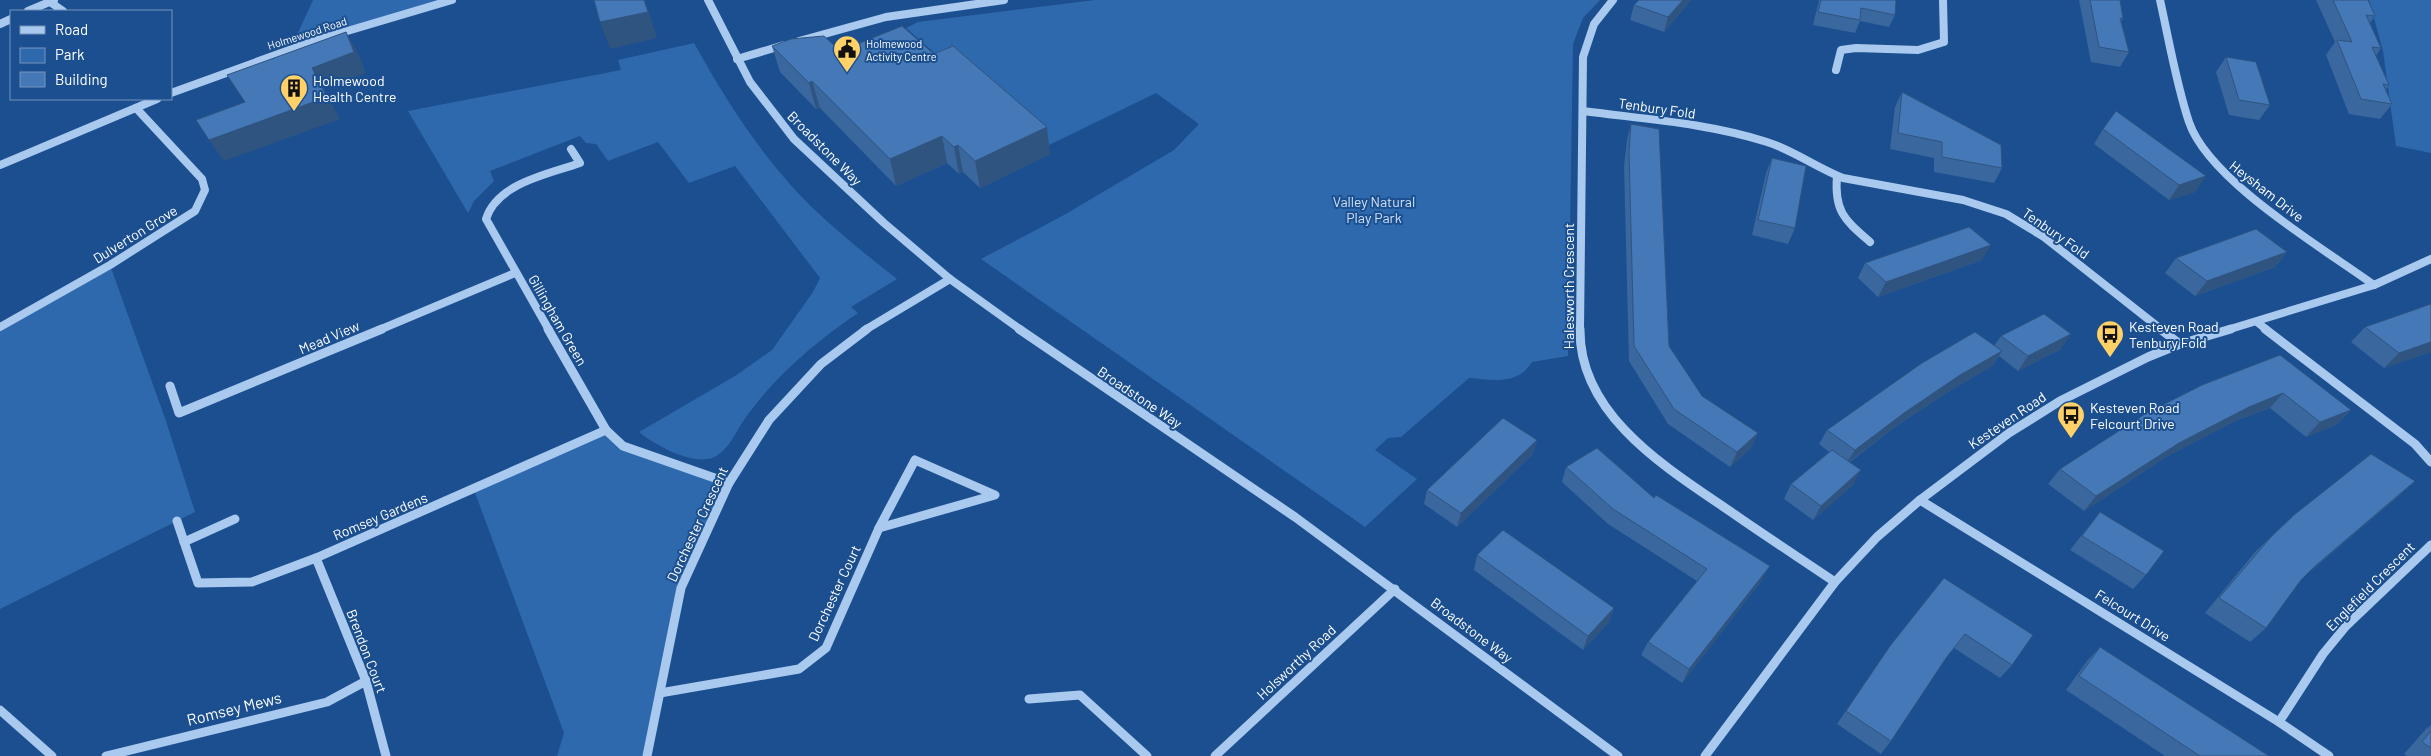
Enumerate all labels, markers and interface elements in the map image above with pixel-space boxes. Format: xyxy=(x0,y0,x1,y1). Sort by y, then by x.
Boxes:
legend xyxy=(10,10,172,100)
street label: Holmewood Road xyxy=(266,14,348,52)
text: Road xyxy=(55,20,88,38)
public building icon: Holmewood Activity Centre xyxy=(832,34,862,73)
place label: Holmewood Activity Centre xyxy=(866,37,937,63)
text: Park xyxy=(55,45,85,63)
text: Building xyxy=(55,70,108,88)
place label: Holmewood Health Centre xyxy=(313,72,396,105)
building icon: Holmewood Health Centre xyxy=(279,73,309,112)
street label: Tenbury Fold xyxy=(1617,94,1697,122)
street label: Broadstone Way xyxy=(784,107,866,189)
street label: Heysham Drive xyxy=(2227,157,2307,225)
park label: Valley Natural Play Park xyxy=(1333,193,1415,226)
street label: Dulverton Grove xyxy=(90,201,180,267)
street label: Tenbury Fold xyxy=(2019,204,2093,262)
street label: Halesworth Crescent xyxy=(1560,223,1577,349)
street label: Gillingham Green xyxy=(525,271,591,369)
street label: Mead View xyxy=(296,317,362,357)
place label: Kesteven Road Tenbury Fold xyxy=(2129,318,2219,351)
bus stop icon: Kesteven Road Tenbury Fold xyxy=(2095,319,2125,358)
street label: Broadstone Way xyxy=(1094,362,1186,432)
street label: Kesteven Road xyxy=(1965,388,2049,452)
place label: Kesteven Road Felcourt Drive xyxy=(2090,399,2180,432)
bus stop icon: Kesteven Road Felcourt Drive xyxy=(2056,400,2086,439)
street label: Dorchester Crescent xyxy=(663,464,731,584)
street label: Romsey Gardens xyxy=(330,488,430,544)
street label: Englefield Crescent xyxy=(2322,538,2418,634)
street label: Dorchester Court xyxy=(804,542,864,644)
street label: Felcourt Drive xyxy=(2093,585,2173,645)
street label: Broadstone Way xyxy=(1428,594,1517,667)
street label: Brendon Court xyxy=(343,607,391,695)
street label: Holsworthy Road xyxy=(1253,621,1339,703)
street label: Romsey Mews xyxy=(185,687,283,729)

